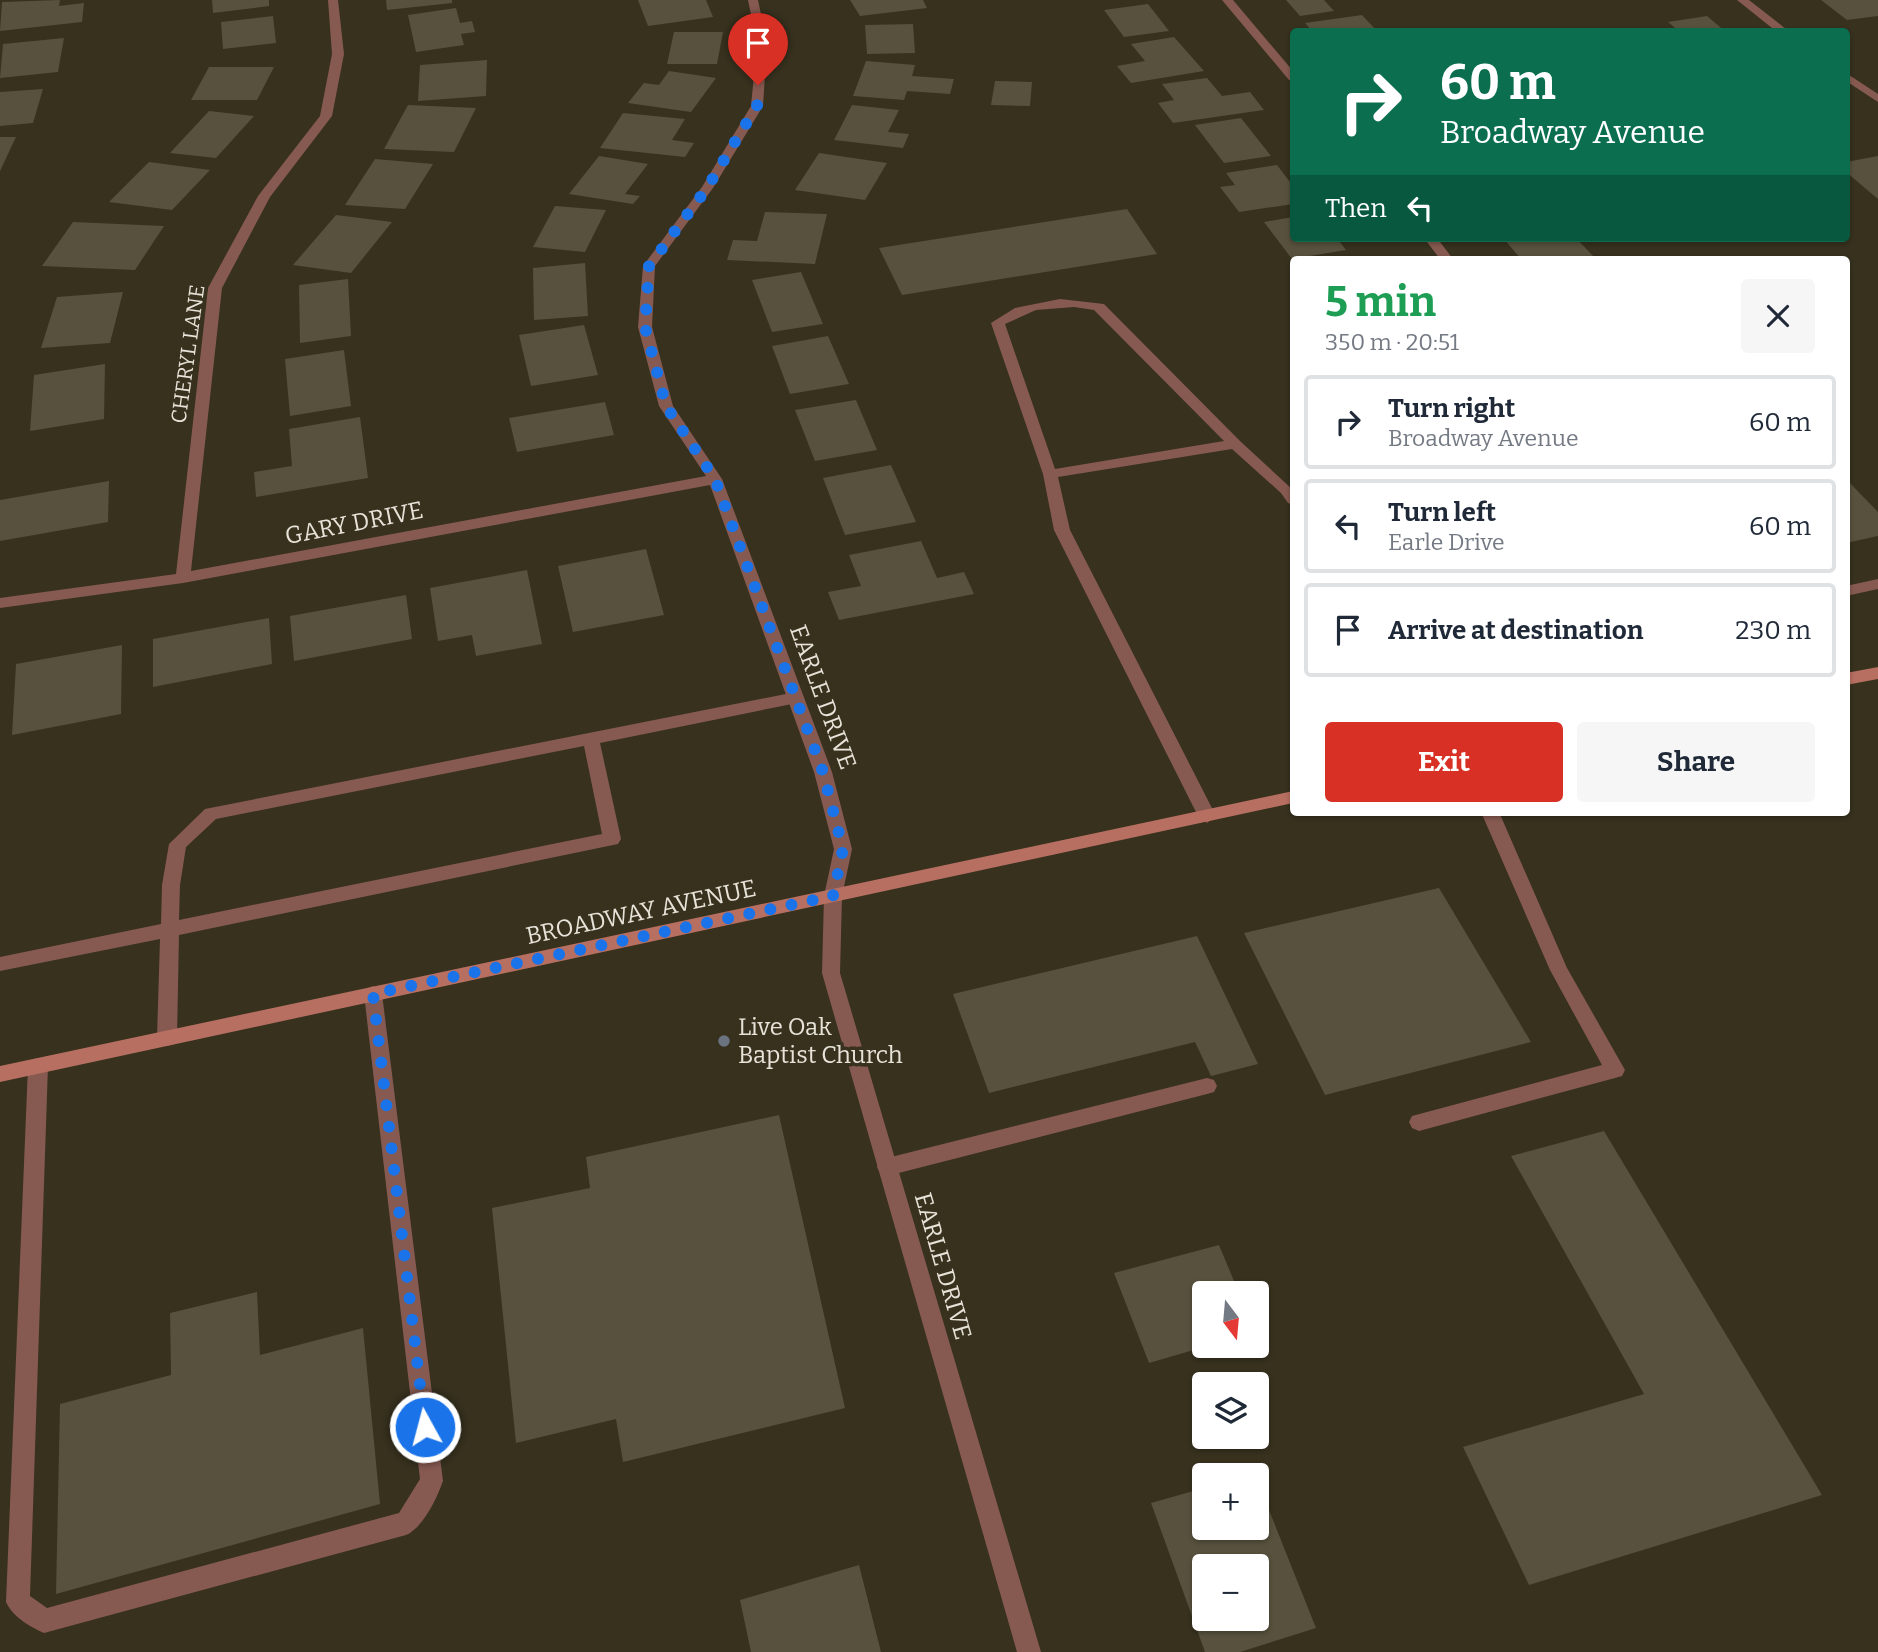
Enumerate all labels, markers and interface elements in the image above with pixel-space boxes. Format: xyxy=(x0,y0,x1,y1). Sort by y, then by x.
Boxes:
pin xyxy=(728,13,788,85)
icon: arrive xyxy=(739,24,777,62)
text: 60 m xyxy=(1440,53,1556,112)
icon: right xyxy=(1325,56,1416,147)
text: Broadway Avenue xyxy=(1440,113,1705,151)
icon: left xyxy=(1401,189,1439,227)
text: Then xyxy=(1325,193,1387,224)
text: 5 min xyxy=(1325,277,1436,327)
button: close xyxy=(1741,279,1815,353)
street label: CHERYL LANE xyxy=(165,283,211,425)
text: 350 m · 20:51 xyxy=(1325,328,1459,356)
text: Turn right xyxy=(1388,393,1515,424)
icon: right xyxy=(1329,403,1367,441)
text: 60 m xyxy=(1749,407,1811,438)
text: Broadway Avenue xyxy=(1388,424,1579,452)
street label: GARY DRIVE xyxy=(283,496,425,550)
text: Turn left xyxy=(1388,497,1496,528)
icon: left xyxy=(1329,507,1367,545)
text: 60 m xyxy=(1749,511,1811,542)
text: Earle Drive xyxy=(1388,528,1505,556)
icon: arrive xyxy=(1329,611,1367,649)
text: Arrive at destination xyxy=(1388,615,1643,646)
text: 230 m xyxy=(1735,615,1811,646)
street label: EARLE DRIVE xyxy=(784,621,862,773)
button: Exit xyxy=(1325,722,1563,802)
button: Share xyxy=(1577,722,1815,802)
street label: BROADWAY AVENUE xyxy=(523,874,759,950)
place label: Live Oak Baptist Church xyxy=(738,1013,903,1069)
marker: Live Oak Baptist Church xyxy=(716,1033,732,1049)
street label: EARLE DRIVE xyxy=(909,1189,977,1343)
north arrow xyxy=(1192,1281,1269,1358)
map controls xyxy=(1192,1281,1269,1631)
button: layers xyxy=(1192,1372,1269,1449)
position arrow xyxy=(388,1390,462,1464)
button: + xyxy=(1192,1463,1269,1540)
button: − xyxy=(1192,1554,1269,1631)

